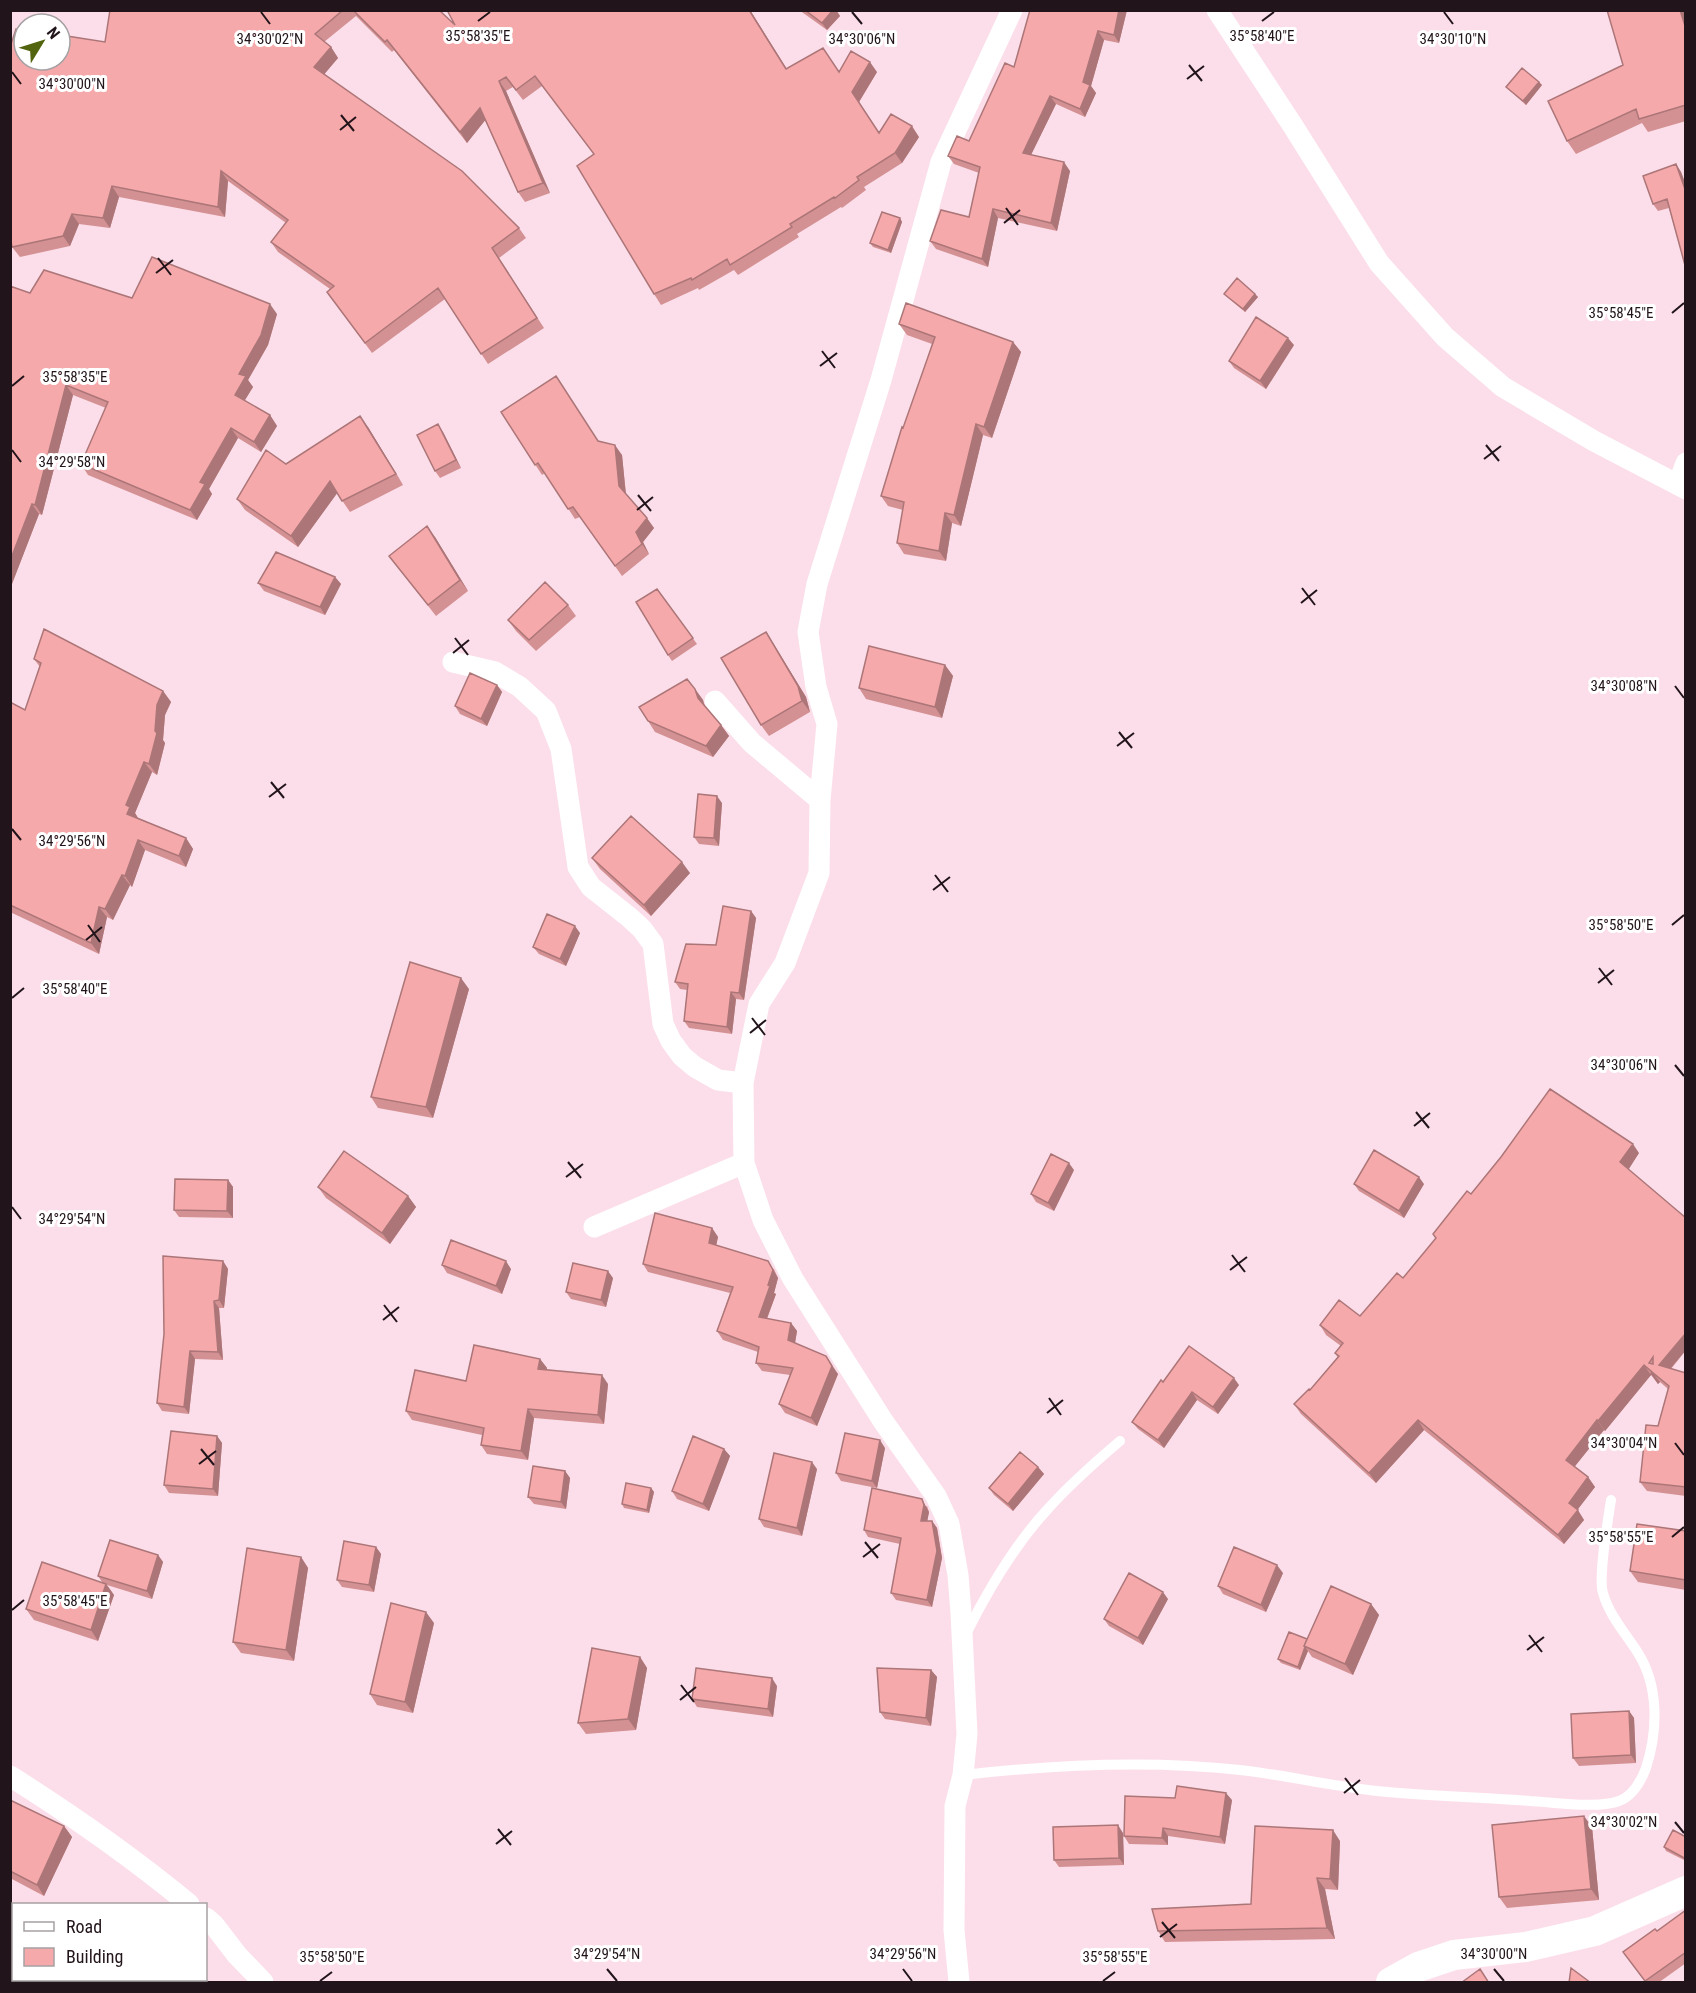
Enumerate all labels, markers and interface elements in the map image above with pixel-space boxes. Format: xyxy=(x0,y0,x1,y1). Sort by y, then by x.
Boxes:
north arrow xyxy=(12,12,72,72)
text: N xyxy=(43,23,64,43)
text: 35°58'35"E xyxy=(446,27,510,45)
text: 35°58'40"E xyxy=(1230,27,1294,45)
text: 34°30'02"N xyxy=(237,30,303,48)
text: 34°30'06"N xyxy=(829,30,895,48)
text: 34°30'10"N xyxy=(1420,30,1486,48)
text: 34°30'00"N xyxy=(39,75,105,93)
text: 35°58'45"E xyxy=(1589,304,1653,322)
text: 35°58'35"E xyxy=(43,368,107,386)
text: 34°29'58"N xyxy=(39,453,105,471)
text: 34°30'08"N xyxy=(1591,677,1657,695)
text: 34°29'56"N xyxy=(39,832,105,850)
text: 35°58'50"E xyxy=(1589,916,1653,934)
text: 35°58'40"E xyxy=(43,980,107,998)
text: 34°30'06"N xyxy=(1591,1056,1657,1074)
text: 34°29'54"N xyxy=(39,1210,105,1228)
text: 34°30'04"N xyxy=(1591,1434,1657,1452)
text: 35°58'55"E xyxy=(1589,1528,1653,1546)
text: 35°58'45"E xyxy=(43,1592,107,1610)
text: 34°30'02"N xyxy=(1591,1813,1657,1831)
legend xyxy=(12,1903,207,1981)
text: Road xyxy=(66,1916,102,1937)
text: 34°29'54"N xyxy=(574,1945,640,1963)
text: 34°29'56"N xyxy=(870,1945,936,1963)
text: 34°30'00"N xyxy=(1461,1945,1527,1963)
text: Building xyxy=(66,1946,123,1967)
text: 35°58'50"E xyxy=(300,1948,364,1966)
text: 35°58'55"E xyxy=(1083,1948,1147,1966)

